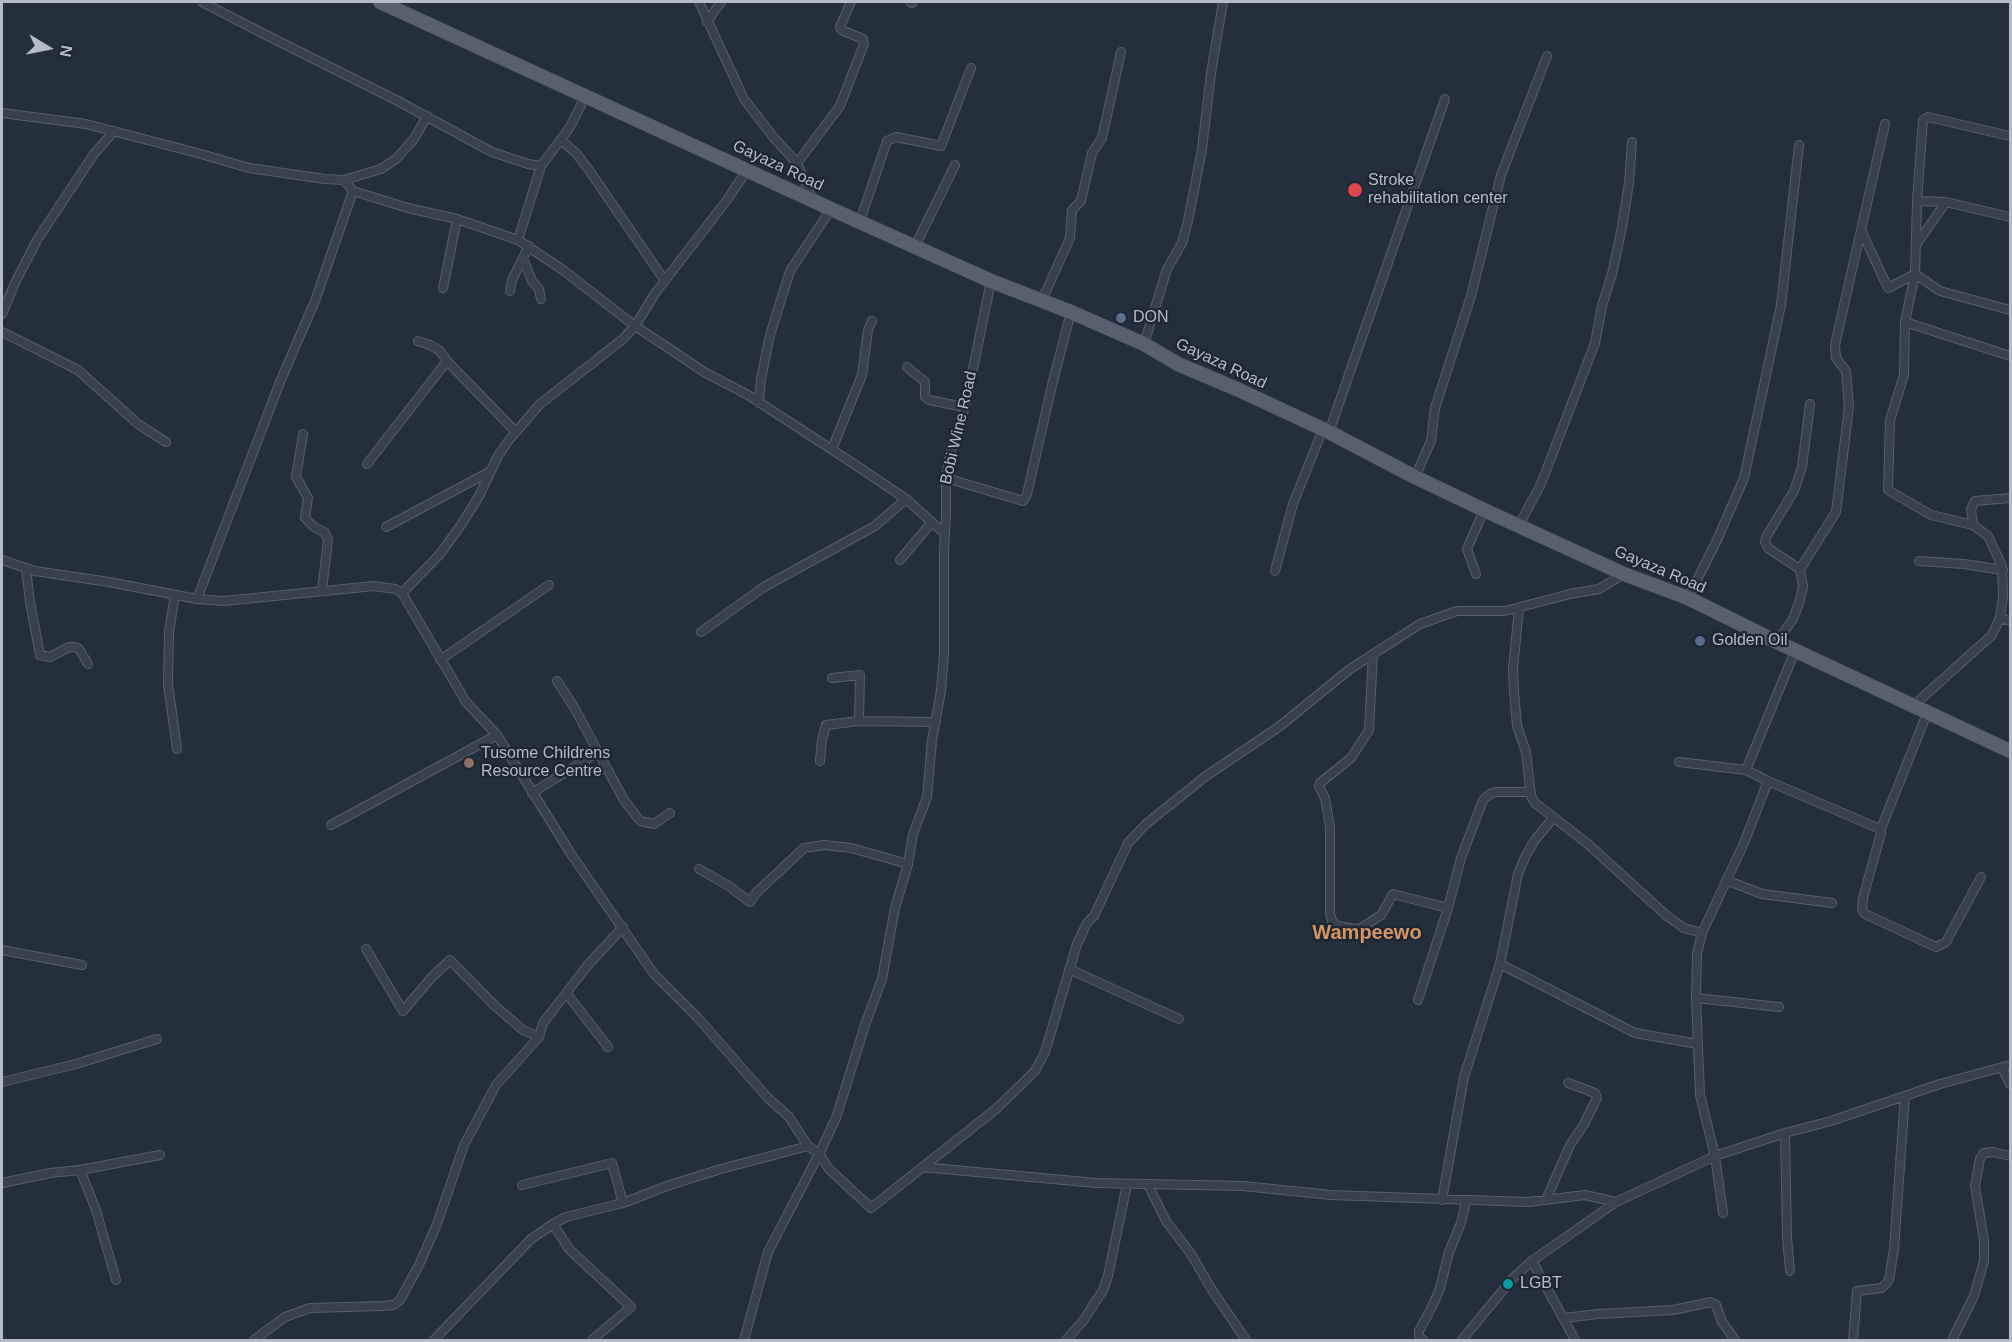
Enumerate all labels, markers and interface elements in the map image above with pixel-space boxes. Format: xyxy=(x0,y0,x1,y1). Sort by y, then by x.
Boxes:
north arrow xyxy=(18,18,78,78)
text: N xyxy=(57,44,76,58)
street label: Gayaza Road xyxy=(730,137,826,195)
place label: Stroke rehabilitation center xyxy=(1368,171,1508,209)
marker: Stroke rehabilitation center xyxy=(1346,181,1364,199)
place label: DON xyxy=(1133,308,1169,328)
marker: DON xyxy=(1114,311,1128,325)
street label: Gayaza Road xyxy=(1173,335,1269,393)
street label: Bobi Wine Road xyxy=(937,370,981,486)
street label: Gayaza Road xyxy=(1611,542,1709,598)
place label: Golden Oil xyxy=(1712,631,1788,651)
marker: Golden Oil xyxy=(1693,634,1707,648)
place label: Tusome Childrens Resource Centre xyxy=(481,744,610,782)
marker: Tusome Childrens Resource Centre xyxy=(462,756,476,770)
district label: Wampeewo xyxy=(1312,921,1422,945)
place label: LGBT xyxy=(1520,1274,1562,1294)
marker: LGBT xyxy=(1501,1277,1515,1291)

